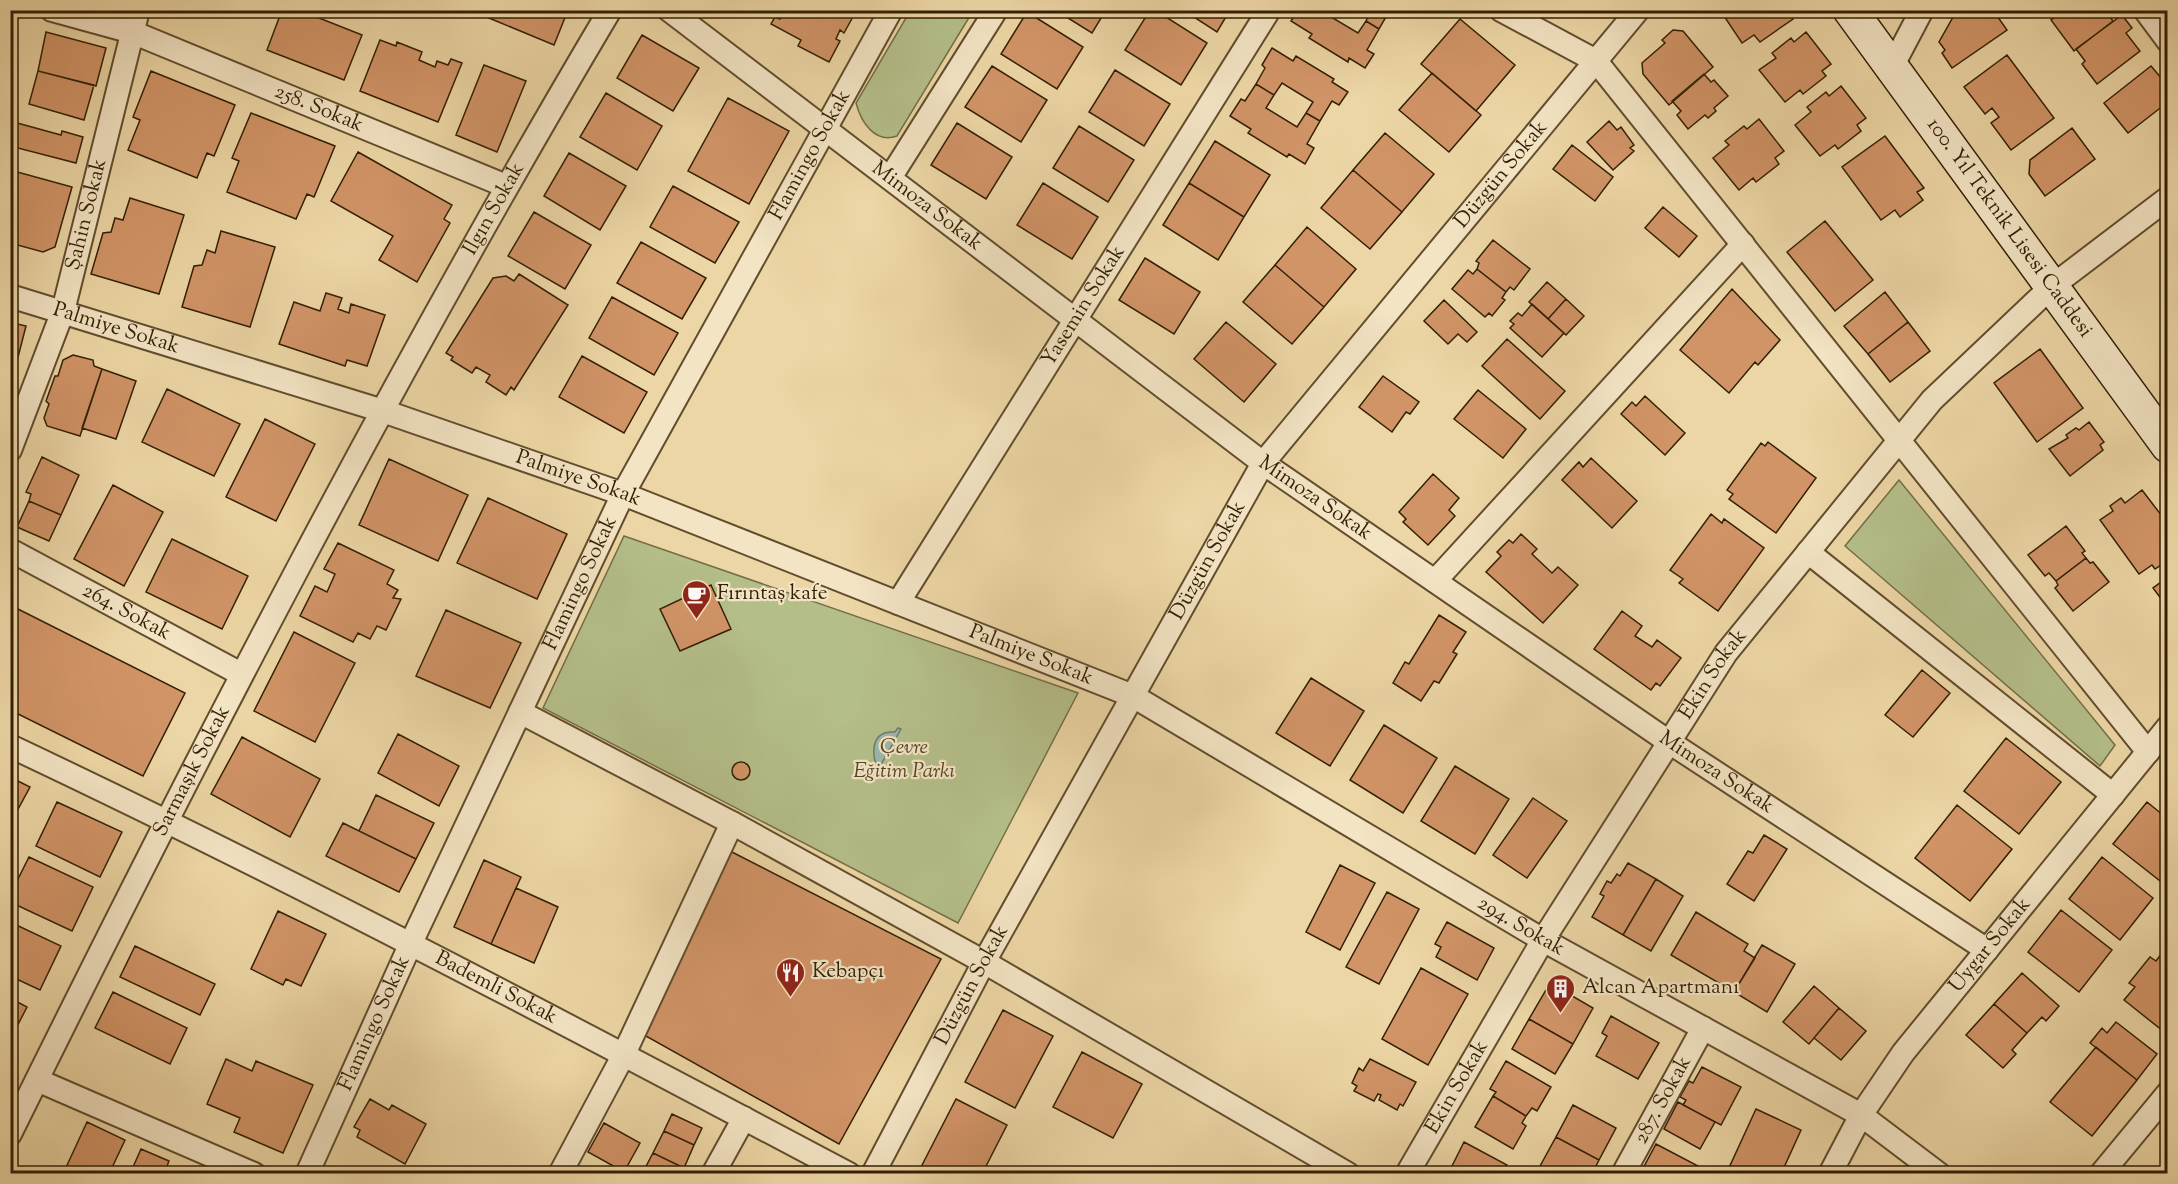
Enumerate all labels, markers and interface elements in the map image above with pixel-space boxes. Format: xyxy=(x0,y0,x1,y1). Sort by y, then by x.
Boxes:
street label: 258. Sokak xyxy=(270,77,368,141)
street label: Flamingo Sokak xyxy=(762,84,859,226)
street label: 100. Yıl Teknik Lisesi Caddesi xyxy=(1919,112,2099,344)
street label: Düzgün Sokak xyxy=(1448,114,1556,235)
street label: Mimoza Sokak xyxy=(865,154,989,259)
street label: Şahin Sokak xyxy=(59,155,115,274)
street label: Ilgın Sokak xyxy=(456,157,533,261)
street label: Yasemin Sokak xyxy=(1034,239,1133,373)
street label: Palmiye Sokak xyxy=(49,295,184,363)
street label: Palmiye Sokak xyxy=(511,443,646,515)
street label: Mimoza Sokak xyxy=(1252,449,1378,549)
street label: Düzgün Sokak xyxy=(1163,495,1254,626)
street label: Flamingo Sokak xyxy=(536,511,626,656)
street label: 264. Sokak xyxy=(77,576,177,649)
cafe icon: Fırıntaş kafe xyxy=(680,578,712,620)
place label: Fırıntaş kafe xyxy=(717,579,828,609)
street label: Palmiye Sokak xyxy=(964,617,1098,694)
street label: Ekin Sokak xyxy=(1672,622,1755,726)
street label: Sarmaşık Sokak xyxy=(146,700,239,842)
street label: Mimoza Sokak xyxy=(1652,724,1780,822)
park label: Çevre Eğitim Parkı xyxy=(853,733,955,787)
street label: 294. Sokak xyxy=(1471,889,1570,964)
street label: Uygar Sokak xyxy=(1942,891,2039,1000)
street label: Düzgün Sokak xyxy=(928,919,1017,1051)
street label: Bademli Sokak xyxy=(429,944,563,1033)
street label: Flamingo Sokak xyxy=(331,951,418,1096)
restaurant icon: Kebapçı xyxy=(775,956,807,998)
place label: Kebapçı xyxy=(812,957,884,987)
building icon: Alcan Apartmanı xyxy=(1545,972,1577,1014)
place label: Alcan Apartmanı xyxy=(1582,973,1739,1003)
street label: Ekin Sokak xyxy=(1418,1035,1497,1140)
street label: 287. Sokak xyxy=(1627,1050,1700,1150)

